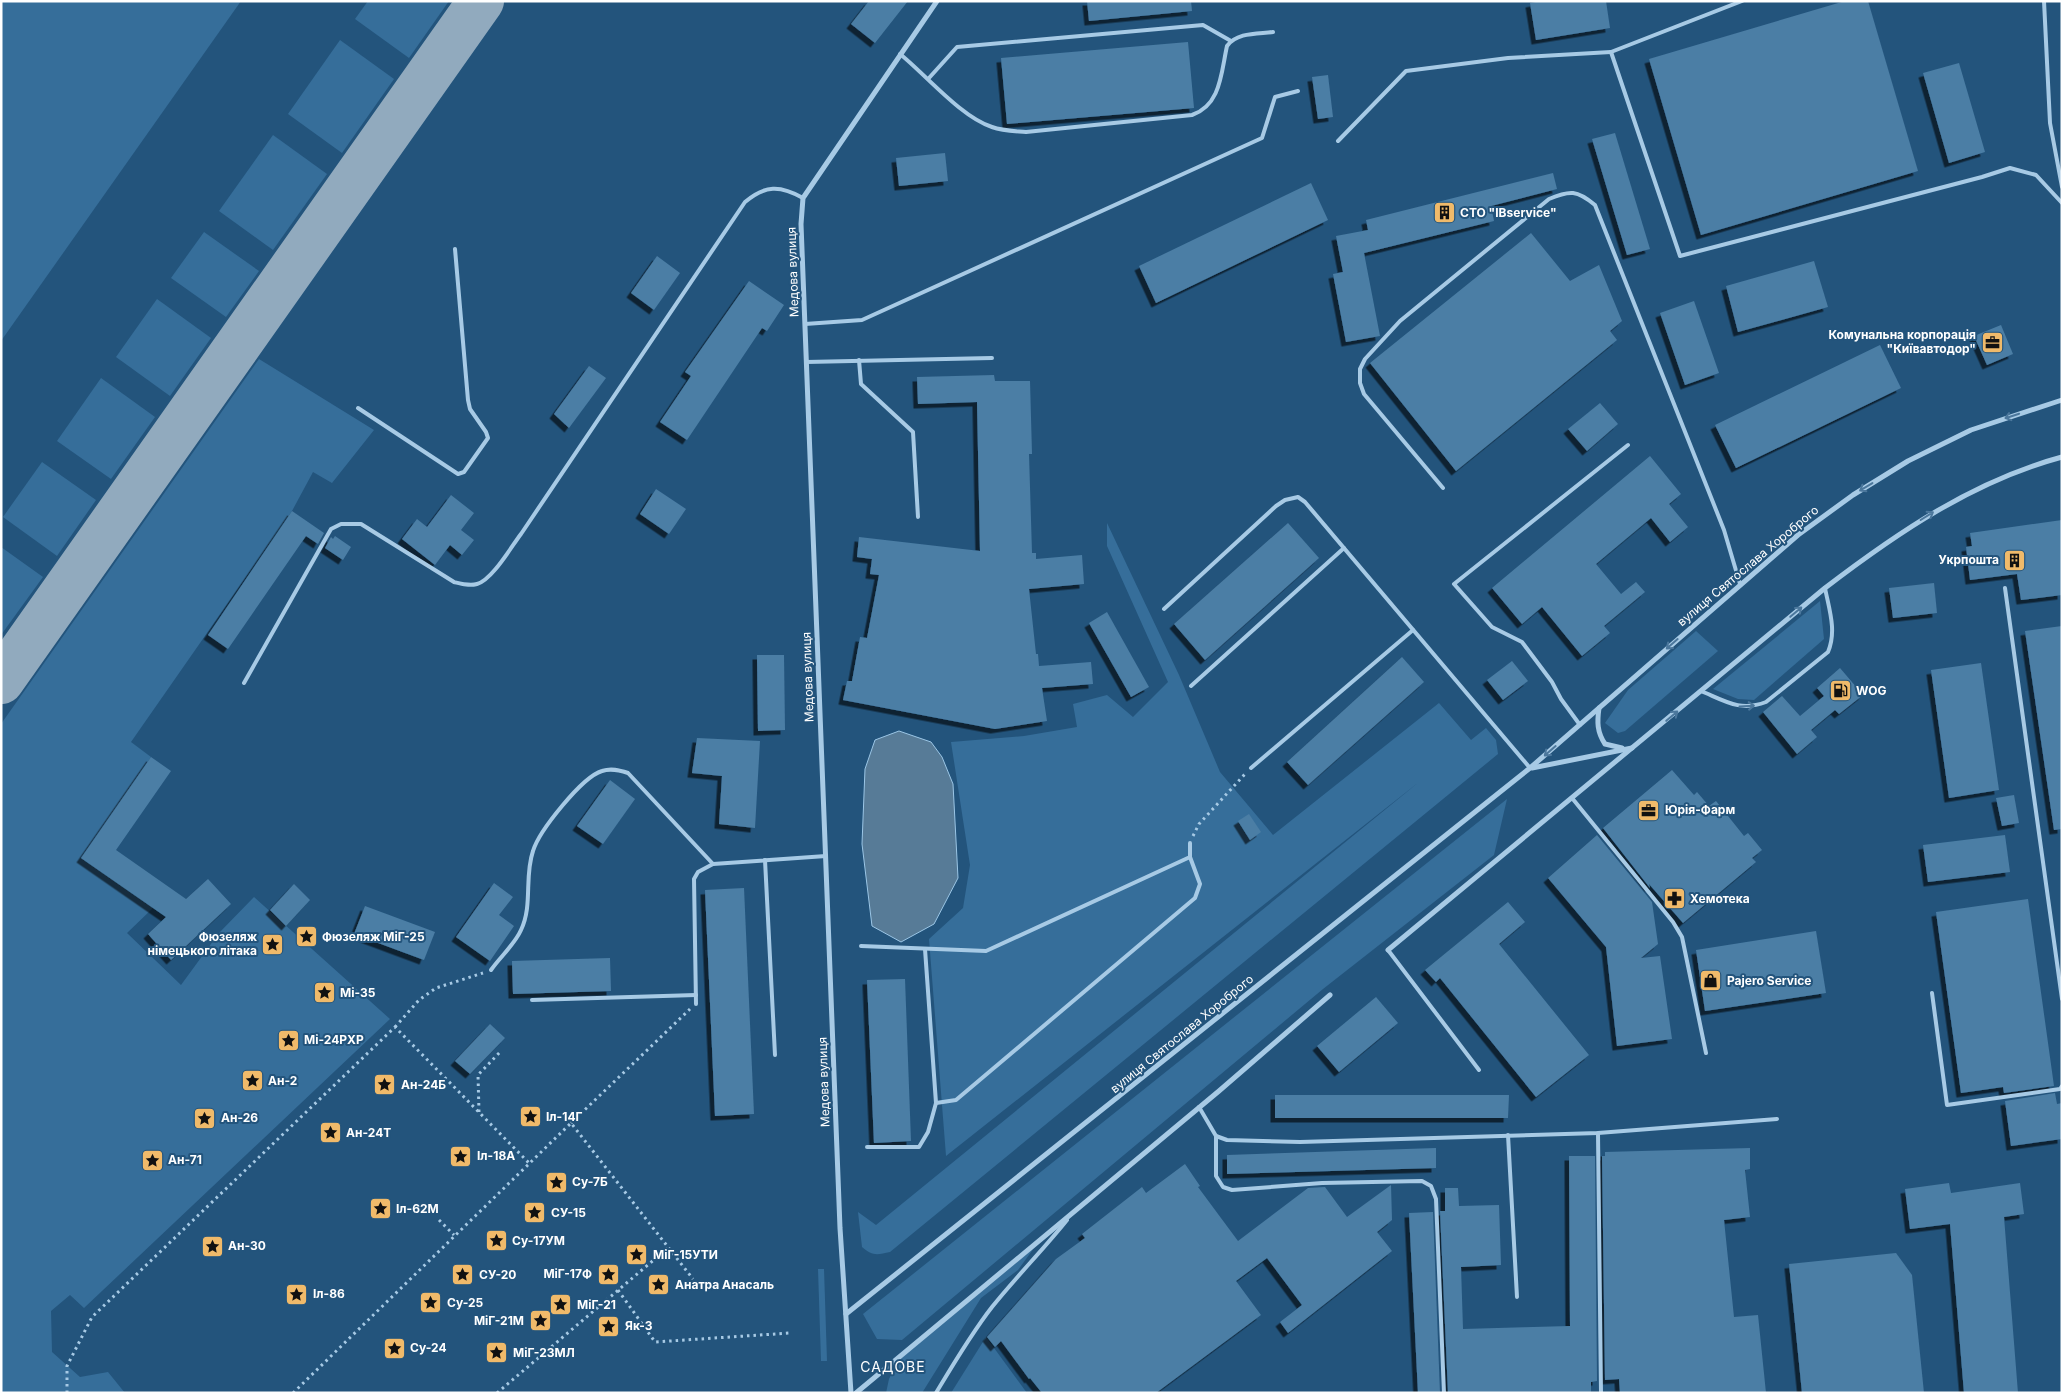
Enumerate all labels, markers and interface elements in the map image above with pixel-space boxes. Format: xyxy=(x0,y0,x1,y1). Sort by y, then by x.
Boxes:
building icon: СТО "IBservice" xyxy=(1432,201,1456,225)
place label: СТО "IBservice" xyxy=(1460,205,1557,220)
street label: Медова вулиця xyxy=(783,227,802,317)
place label: Комунальна корпорація "Київавтодор" xyxy=(1828,327,1976,356)
office icon: Комунальна корпорація "Київавтодор" xyxy=(1980,330,2004,354)
one-way arrow xyxy=(2004,412,2020,421)
one-way arrow xyxy=(1859,482,1873,492)
street label: вулиця Святослава Хороброго xyxy=(1674,502,1821,629)
one-way arrow xyxy=(1920,511,1934,521)
building icon: Укрпошта xyxy=(2003,548,2027,572)
place label: Укрпошта xyxy=(1939,552,1999,567)
one-way arrow xyxy=(1790,606,1803,617)
street label: Медова вулиця xyxy=(798,632,817,722)
one-way arrow xyxy=(1665,638,1678,649)
fuel station icon: WOG xyxy=(1828,679,1852,703)
place label: WOG xyxy=(1856,683,1886,698)
one-way arrow xyxy=(1738,701,1755,711)
one-way arrow xyxy=(1665,711,1678,722)
one-way arrow xyxy=(1543,745,1556,757)
office icon: Юрія-Фарм xyxy=(1637,798,1661,822)
place label: Юрія-Фарм xyxy=(1665,802,1735,817)
pharmacy icon: Хемотека xyxy=(1662,887,1686,911)
place label: Хемотека xyxy=(1690,891,1750,906)
place icon: Фюзеляж МіГ-25 xyxy=(294,925,318,949)
place label: Фюзеляж німецького літака xyxy=(148,929,258,958)
place label: Фюзеляж МіГ-25 xyxy=(322,929,425,944)
place icon: Фюзеляж німецького літака xyxy=(261,932,285,956)
shop icon: Pajero Service xyxy=(1699,969,1723,993)
street label: вулиця Святослава Хороброго xyxy=(1107,971,1256,1096)
place label: Pajero Service xyxy=(1727,973,1812,988)
place icon: Мі-35 xyxy=(312,981,336,1005)
place label: Мі-35 xyxy=(340,985,376,1000)
place icon: Мі-24РХР xyxy=(276,1028,300,1052)
place label: Мі-24РХР xyxy=(304,1032,364,1047)
street label: Медова вулиця xyxy=(814,1037,833,1127)
place icon: Ан-2 xyxy=(240,1069,264,1093)
place label: Ан-2 xyxy=(268,1073,297,1088)
place icon: Ан-24Б xyxy=(373,1073,397,1097)
place label: Ан-24Б xyxy=(401,1077,446,1092)
place icon: Іл-14Г xyxy=(518,1105,542,1129)
place icon: Ан-26 xyxy=(193,1106,217,1130)
place label: Іл-14Г xyxy=(546,1109,583,1124)
place label: Ан-26 xyxy=(221,1110,258,1125)
place icon: Ан-24Т xyxy=(318,1121,342,1145)
place label: Ан-24Т xyxy=(346,1125,391,1140)
place icon: Іл-18А xyxy=(449,1144,473,1168)
place icon: Ан-71 xyxy=(140,1148,164,1172)
place label: Іл-18А xyxy=(477,1148,515,1163)
place label: Ан-71 xyxy=(168,1152,202,1167)
place icon: Су-7Б xyxy=(544,1170,568,1194)
place label: Су-7Б xyxy=(572,1174,608,1189)
place icon: Іл-62М xyxy=(368,1197,392,1221)
place label: Іл-62М xyxy=(396,1201,439,1216)
place icon: СУ-15 xyxy=(523,1201,547,1225)
place label: СУ-15 xyxy=(551,1205,586,1220)
place icon: Су-17УМ xyxy=(484,1229,508,1253)
place label: Су-17УМ xyxy=(512,1233,565,1248)
place icon: Ан-30 xyxy=(200,1234,224,1258)
place label: Ан-30 xyxy=(228,1238,266,1253)
place icon: МіГ-15УТИ xyxy=(625,1243,649,1267)
place label: МіГ-15УТИ xyxy=(653,1247,718,1262)
place icon: МіГ-17Ф xyxy=(596,1262,620,1286)
place icon: СУ-20 xyxy=(451,1263,475,1287)
place label: МіГ-17Ф xyxy=(543,1266,592,1281)
place label: СУ-20 xyxy=(479,1267,516,1282)
place icon: Анатра Анасаль xyxy=(647,1273,671,1297)
place label: Анатра Анасаль xyxy=(675,1277,774,1292)
place icon: Іл-86 xyxy=(285,1282,309,1306)
place label: Іл-86 xyxy=(313,1286,345,1301)
place icon: Су-25 xyxy=(419,1291,443,1315)
place icon: МіГ-21 xyxy=(549,1293,573,1317)
place label: Су-25 xyxy=(447,1295,484,1310)
place label: МіГ-21 xyxy=(577,1297,616,1312)
place icon: МіГ-21М xyxy=(528,1309,552,1333)
place label: МіГ-21М xyxy=(474,1313,524,1328)
place icon: Як-3 xyxy=(597,1314,621,1338)
place label: Як-3 xyxy=(625,1318,653,1333)
place icon: Су-24 xyxy=(382,1336,406,1360)
place label: Су-24 xyxy=(410,1340,447,1355)
place icon: МіГ-23МЛ xyxy=(485,1341,509,1365)
place label: МіГ-23МЛ xyxy=(513,1345,575,1360)
district label: САДОВЕ xyxy=(860,1358,926,1375)

